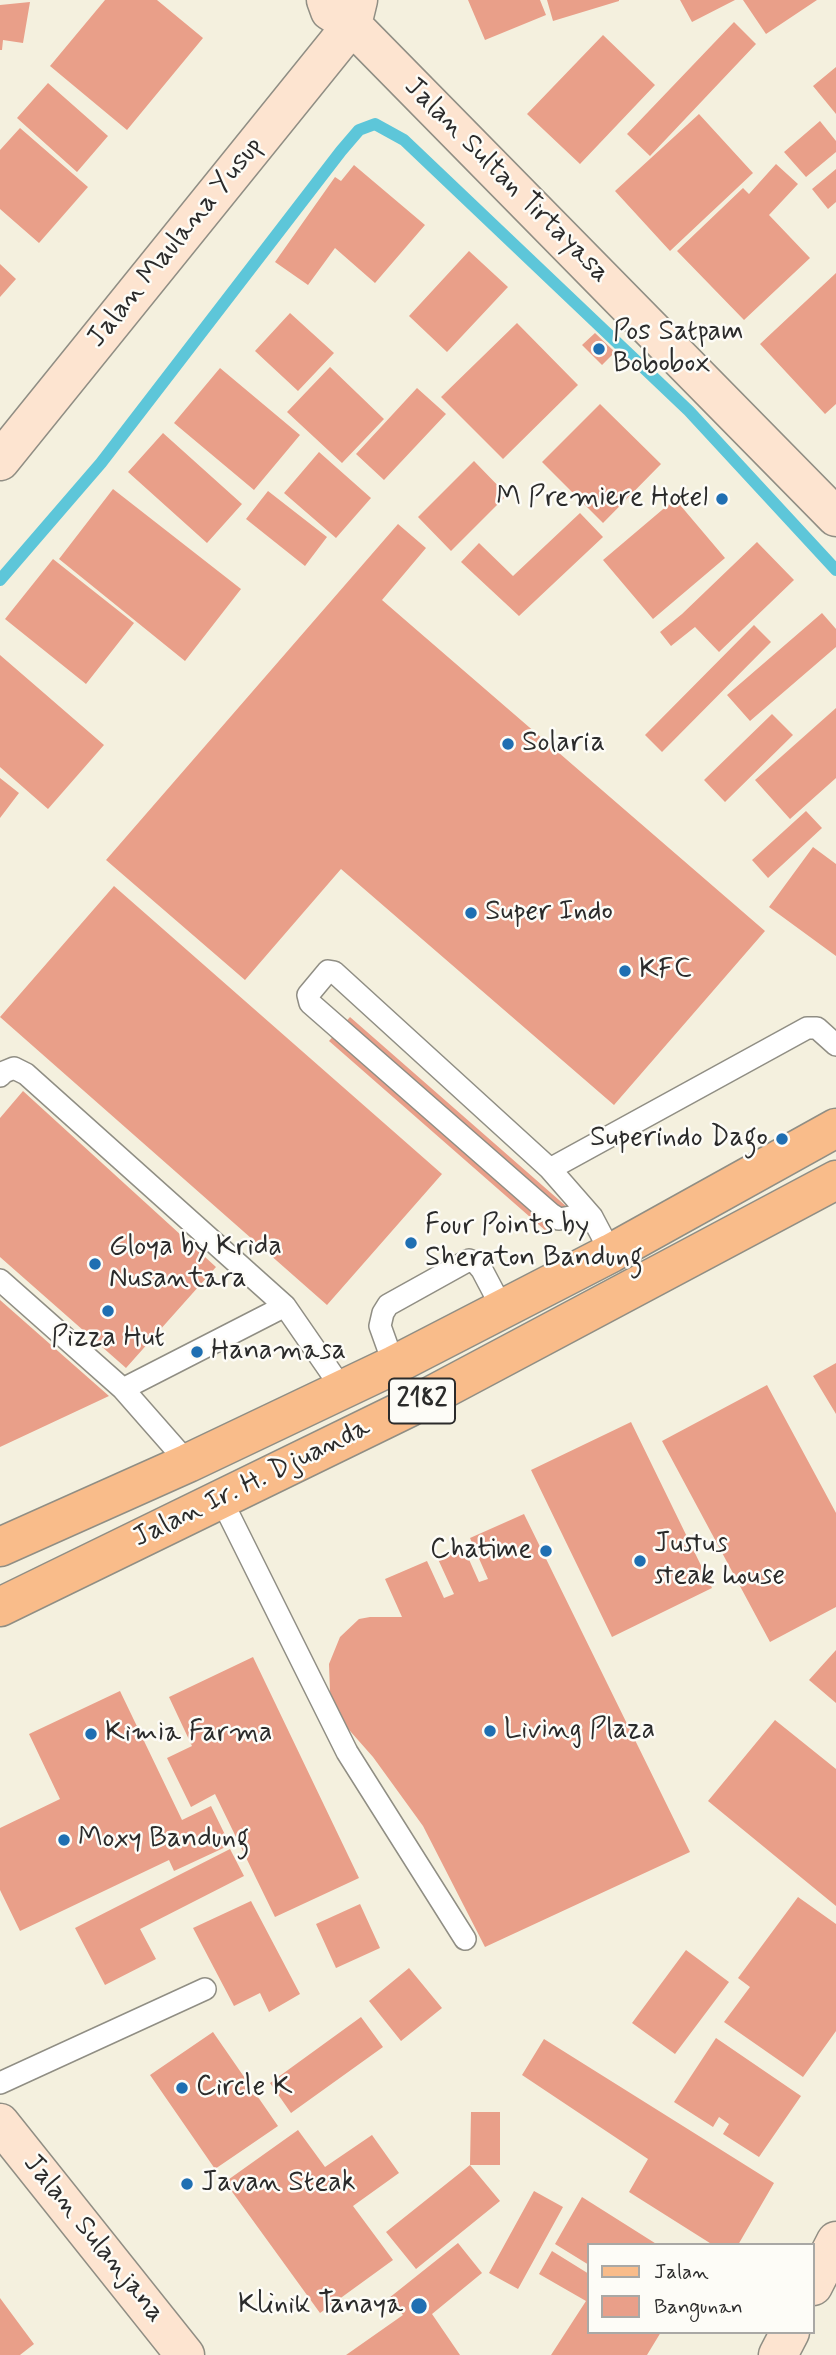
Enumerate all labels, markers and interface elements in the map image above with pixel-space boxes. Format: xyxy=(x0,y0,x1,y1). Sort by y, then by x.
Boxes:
street label: Jalan Sultan Tirtayasa xyxy=(396,71,616,291)
street label: Jalan Maulana Yusup xyxy=(81,131,271,355)
place label: Pos Satpam Bobobox xyxy=(613,316,744,382)
marker: Pos Satpam Bobobox xyxy=(591,341,607,357)
place label: M Premiere Hotel xyxy=(496,482,708,516)
marker: M Premiere Hotel xyxy=(714,491,730,507)
place label: Solaria xyxy=(522,727,605,761)
marker: Solaria xyxy=(500,736,516,752)
place label: Super Indo xyxy=(485,896,613,930)
marker: Super Indo xyxy=(463,905,479,921)
place label: KFC xyxy=(639,954,692,988)
marker: KFC xyxy=(617,963,633,979)
place label: Superindo Dago xyxy=(590,1122,768,1156)
marker: Superindo Dago xyxy=(774,1131,790,1147)
place label: Four Points by Sheraton Bandung xyxy=(425,1210,643,1276)
place label: Gloya by Krida Nusantara xyxy=(109,1231,282,1297)
marker: Four Points by Sheraton Bandung xyxy=(403,1235,419,1251)
marker: Gloya by Krida Nusantara xyxy=(87,1256,103,1272)
marker: Pizza Hut xyxy=(100,1303,116,1319)
place label: Pizza Hut xyxy=(51,1322,165,1356)
place label: Hanamasa xyxy=(211,1335,346,1369)
marker: Hanamasa xyxy=(189,1344,205,1360)
road number: 2182 xyxy=(389,1378,455,1424)
street label: Jalan Ir. H. Djuanda xyxy=(128,1412,376,1556)
place label: Justus steak house xyxy=(654,1528,785,1594)
place label: Chatime xyxy=(430,1534,532,1568)
marker: Chatime xyxy=(538,1543,554,1559)
marker: Justus steak house xyxy=(632,1553,648,1569)
place label: Living Plaza xyxy=(504,1714,655,1748)
place label: Kimia Farma xyxy=(105,1717,272,1751)
marker: Living Plaza xyxy=(482,1723,498,1739)
marker: Kimia Farma xyxy=(83,1726,99,1742)
place label: Moxy Bandung xyxy=(78,1823,249,1857)
marker: Moxy Bandung xyxy=(56,1832,72,1848)
place label: Circle K xyxy=(196,2071,293,2105)
marker: Circle K xyxy=(174,2080,190,2096)
street label: Jalan Sulanjana xyxy=(15,2148,171,2330)
place label: Javan Steak xyxy=(201,2167,356,2201)
marker: Javan Steak xyxy=(179,2176,195,2192)
legend xyxy=(588,2243,815,2334)
text: Jalan xyxy=(654,2258,709,2286)
place label: Klinik Tanaya xyxy=(238,2289,403,2323)
text: Bangunan xyxy=(654,2293,743,2321)
marker: Klinik Tanaya xyxy=(409,2296,429,2316)

